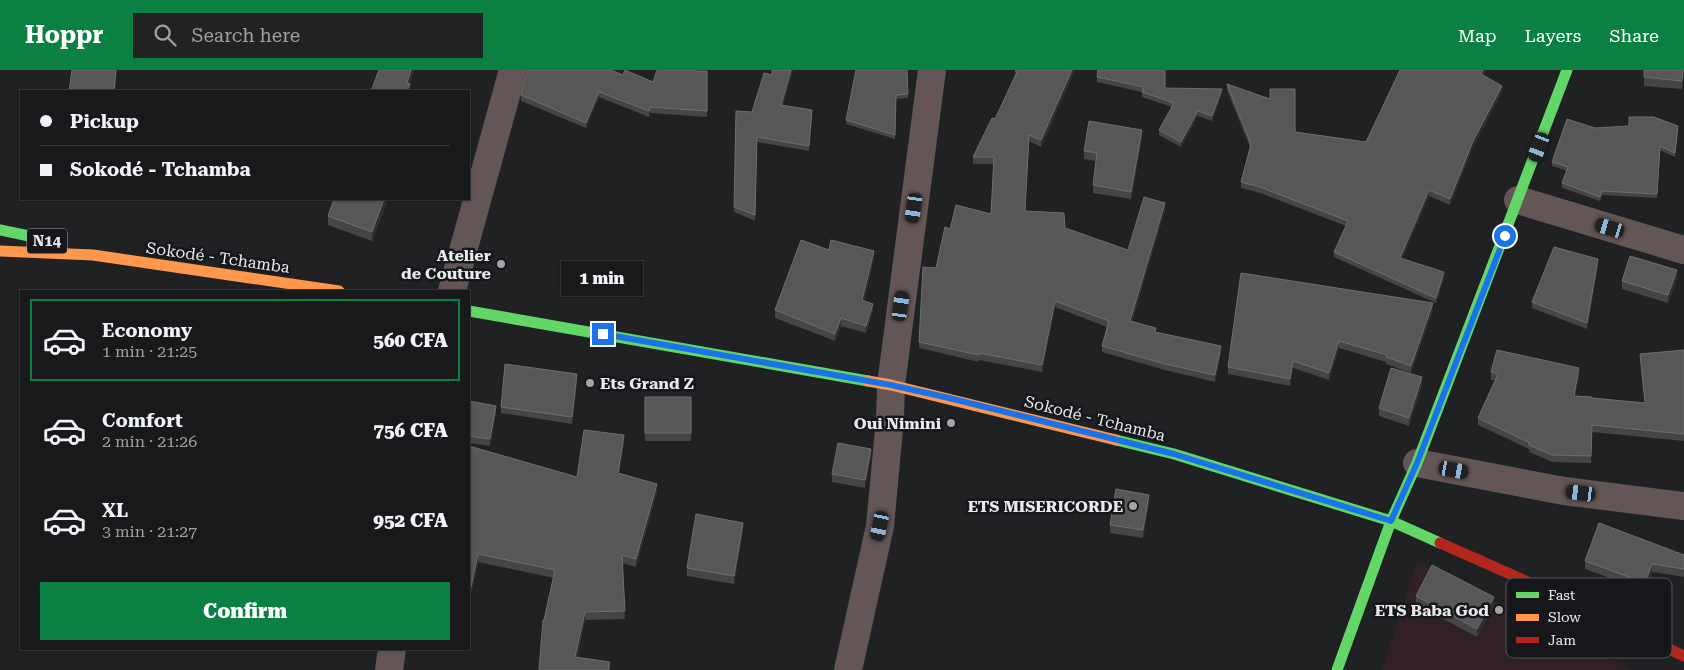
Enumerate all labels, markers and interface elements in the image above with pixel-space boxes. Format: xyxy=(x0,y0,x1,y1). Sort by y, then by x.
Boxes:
search box xyxy=(133,13,483,58)
text: Hoppr xyxy=(25,21,103,49)
icon: search xyxy=(151,21,179,49)
text: Search here xyxy=(191,24,300,47)
text: Map xyxy=(1458,25,1497,46)
text: Layers xyxy=(1525,25,1581,46)
text: Share xyxy=(1609,25,1659,46)
text: Pickup xyxy=(70,110,139,133)
car xyxy=(1526,130,1551,164)
text: Sokodé - Tchamba xyxy=(70,158,251,181)
car xyxy=(904,192,923,224)
car xyxy=(1593,216,1626,240)
route start xyxy=(1494,225,1516,247)
road number: N14 xyxy=(27,228,67,254)
street label: Sokodé - Tchamba xyxy=(145,238,291,277)
place label: Atelier de Couture xyxy=(401,246,491,283)
marker: Atelier de Couture xyxy=(495,258,507,270)
callout: 1 min xyxy=(562,262,644,296)
text: 1 min xyxy=(580,269,624,288)
car xyxy=(891,290,910,322)
icon: car xyxy=(42,318,87,363)
text: Economy xyxy=(102,319,192,342)
route end xyxy=(592,323,614,345)
text: 560 CFA xyxy=(373,329,448,352)
text: 1 min · 21:25 xyxy=(102,342,197,361)
place label: Ets Grand Z xyxy=(600,374,694,393)
marker: Ets Grand Z xyxy=(584,377,596,389)
street label: Sokodé - Tchamba xyxy=(1022,392,1168,445)
icon: car xyxy=(42,408,87,453)
text: Comfort xyxy=(102,409,183,432)
place label: Oui Nimini xyxy=(854,414,942,433)
marker: Oui Nimini xyxy=(945,417,957,429)
text: 756 CFA xyxy=(373,419,448,442)
text: 2 min · 21:26 xyxy=(102,432,197,451)
car xyxy=(1437,460,1470,480)
car xyxy=(1565,484,1596,502)
place label: ETS MISERICORDE xyxy=(968,497,1123,516)
icon: car xyxy=(42,498,87,543)
text: XL xyxy=(102,499,128,522)
marker: ETS MISERICORDE xyxy=(1127,500,1139,512)
text: 952 CFA xyxy=(373,509,448,532)
car xyxy=(869,510,890,542)
text: 3 min · 21:27 xyxy=(102,522,197,541)
legend xyxy=(1506,578,1672,658)
button: Confirm xyxy=(40,582,450,640)
text: Fast xyxy=(1548,587,1575,603)
place label: ETS Baba God xyxy=(1375,601,1489,620)
marker: ETS Baba God xyxy=(1493,604,1505,616)
text: Slow xyxy=(1548,609,1581,625)
text: Jam xyxy=(1548,632,1576,648)

